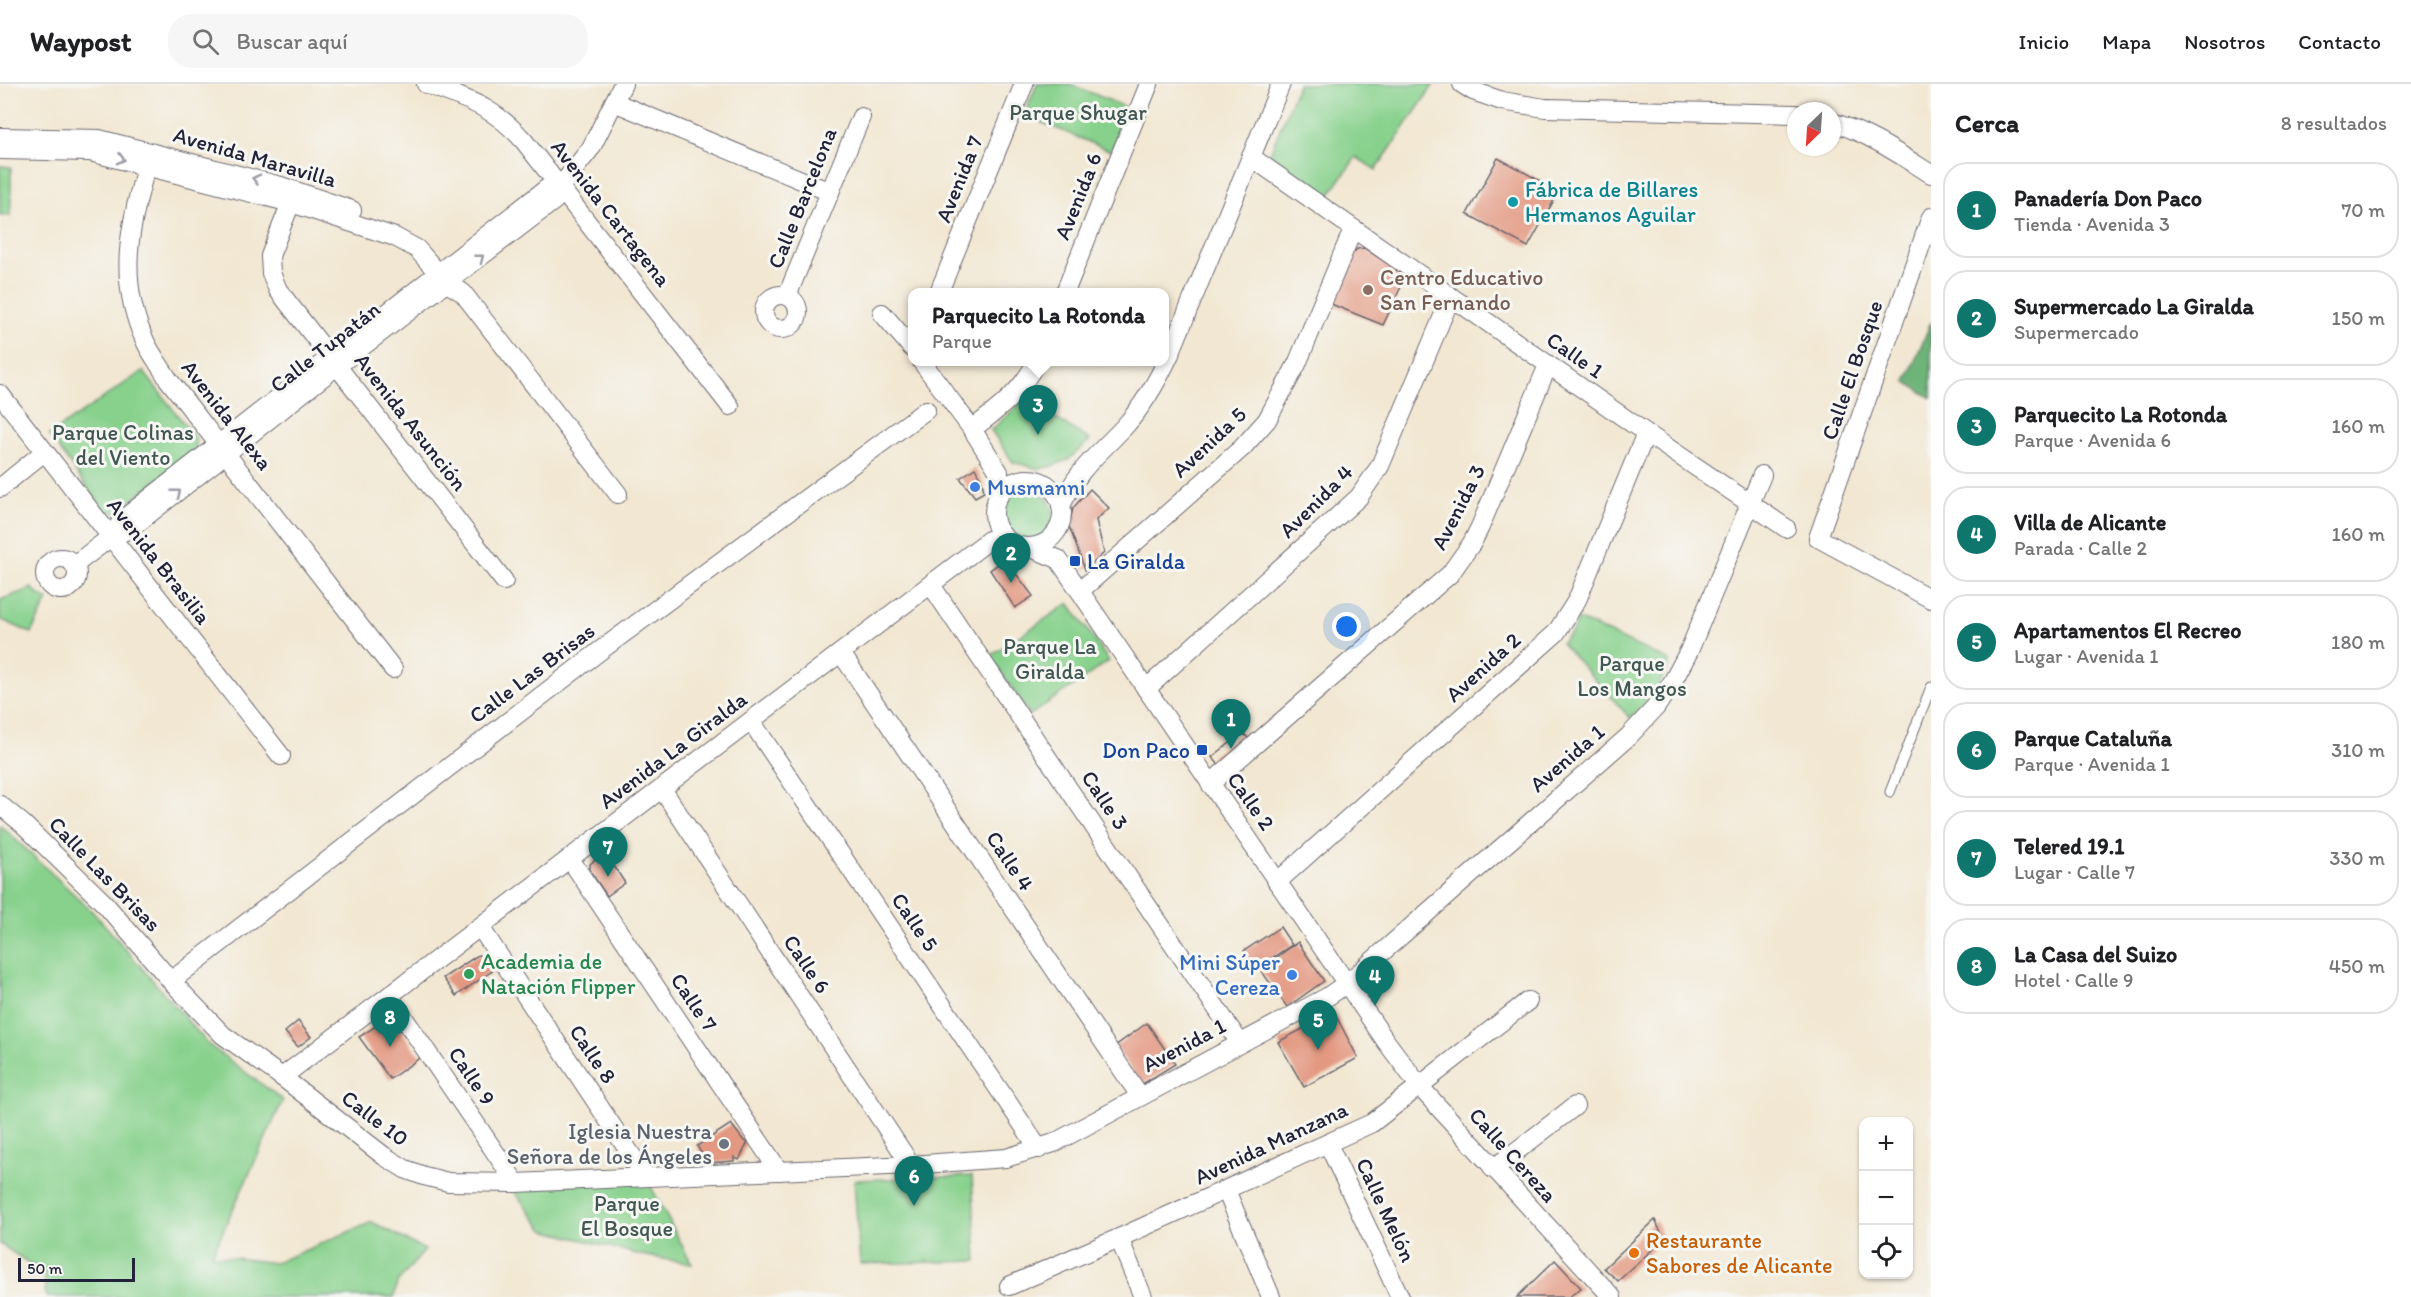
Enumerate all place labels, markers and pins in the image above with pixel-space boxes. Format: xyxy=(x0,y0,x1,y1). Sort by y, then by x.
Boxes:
place label: Fábrica de Billares Hermanos Aguilar xyxy=(1525,176,1698,228)
marker: Fábrica de Billares Hermanos Aguilar xyxy=(1506,195,1520,209)
place label: Centro Educativo San Fernando xyxy=(1380,264,1543,316)
marker: Centro Educativo San Fernando xyxy=(1361,283,1375,297)
pin: 3 xyxy=(1018,386,1058,435)
place label: Musmanni xyxy=(987,474,1085,501)
marker: Musmanni xyxy=(968,480,982,494)
pin: 2 xyxy=(992,534,1030,583)
place label: La Giralda xyxy=(1087,548,1186,575)
marker: La Giralda xyxy=(1068,554,1082,568)
pin: 1 xyxy=(1212,700,1250,749)
place label: Don Paco xyxy=(1102,737,1190,764)
marker: Don Paco xyxy=(1195,743,1209,757)
pin: 7 xyxy=(588,828,628,877)
place label: Academia de Natación Flipper xyxy=(481,948,636,1000)
place label: Mini Súper Cereza xyxy=(1179,949,1281,1001)
pin: 4 xyxy=(1356,956,1394,1006)
marker: Academia de Natación Flipper xyxy=(462,967,476,981)
marker: Mini Súper Cereza xyxy=(1285,968,1299,982)
pin: 8 xyxy=(370,998,410,1047)
pin: 5 xyxy=(1298,1000,1338,1050)
place label: Iglesia Nuestra Señora de los Ángeles xyxy=(507,1118,713,1170)
marker: Iglesia Nuestra Señora de los Ángeles xyxy=(717,1137,731,1151)
pin: 6 xyxy=(894,1156,934,1206)
place label: Restaurante Sabores de Alicante xyxy=(1646,1227,1833,1279)
marker: Restaurante Sabores de Alicante xyxy=(1627,1246,1641,1260)

